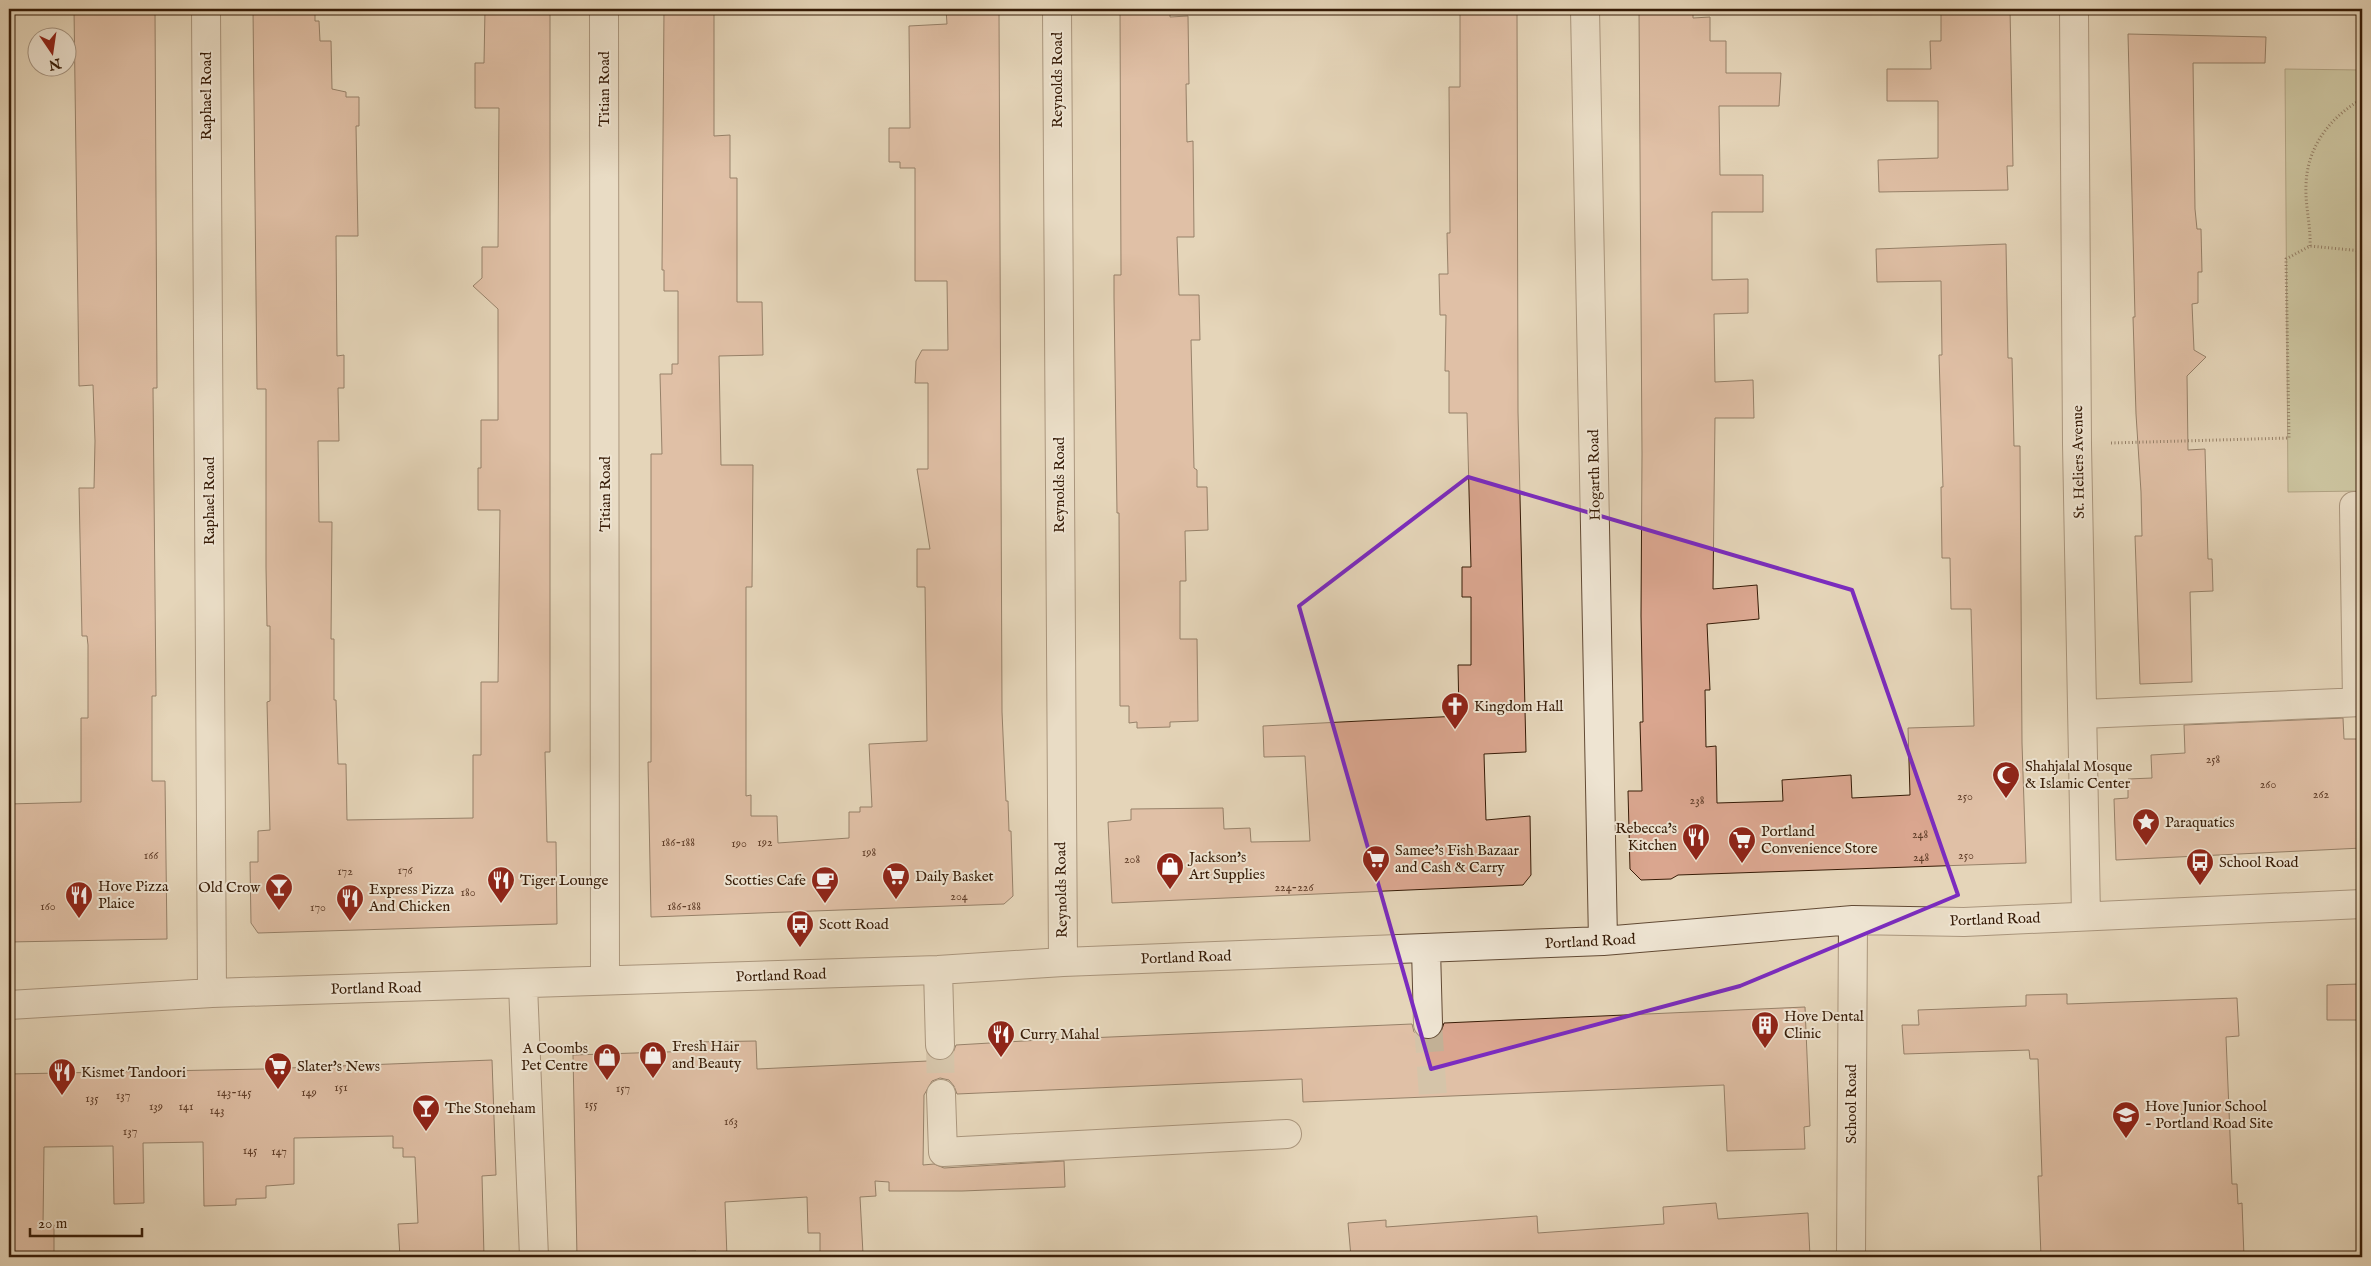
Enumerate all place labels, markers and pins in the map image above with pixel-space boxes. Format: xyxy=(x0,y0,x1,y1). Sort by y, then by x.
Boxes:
church icon: Kingdom Hall xyxy=(1440,691,1470,730)
place label: Kingdom Hall xyxy=(1474,697,1564,716)
place label: Shahjalal Mosque & Islamic Center xyxy=(2025,757,2133,793)
mosque icon: Shahjalal Mosque & Islamic Center xyxy=(1991,760,2021,799)
place icon: Paraquatics xyxy=(2131,807,2161,846)
place label: Paraquatics xyxy=(2165,813,2235,832)
place label: Rebecca's Kitchen xyxy=(1615,819,1677,855)
restaurant icon: Rebecca's Kitchen xyxy=(1681,822,1711,861)
place label: Portland Convenience Store xyxy=(1761,822,1878,858)
supermarket icon: Portland Convenience Store xyxy=(1727,825,1757,864)
place label: Samee's Fish Bazaar and Cash & Carry xyxy=(1395,841,1519,877)
supermarket icon: Samee's Fish Bazaar and Cash & Carry xyxy=(1361,844,1391,883)
bus stop icon: School Road xyxy=(2185,847,2215,886)
place label: Jackson's Art Supplies xyxy=(1187,848,1265,884)
shop icon: Jackson's Art Supplies xyxy=(1155,851,1185,890)
place label: School Road xyxy=(2219,853,2299,872)
supermarket icon: Daily Basket xyxy=(881,861,911,900)
restaurant icon: Tiger Lounge xyxy=(486,865,516,904)
cafe icon: Scotties Cafe xyxy=(810,865,840,904)
place label: Daily Basket xyxy=(915,867,994,886)
place label: Tiger Lounge xyxy=(520,871,608,890)
place label: Scotties Cafe xyxy=(725,871,806,890)
bar icon: Old Crow xyxy=(264,872,294,911)
place label: Hove Pizza Plaice xyxy=(98,877,169,913)
place label: Old Crow xyxy=(198,878,261,897)
restaurant icon: Hove Pizza Plaice xyxy=(64,880,94,919)
place label: Express Pizza And Chicken xyxy=(368,880,455,916)
restaurant icon: Express Pizza And Chicken xyxy=(335,883,365,922)
bus stop icon: Scott Road xyxy=(785,909,815,948)
place label: Scott Road xyxy=(819,915,890,934)
place label: Hove Dental Clinic xyxy=(1784,1007,1865,1043)
building icon: Hove Dental Clinic xyxy=(1750,1010,1780,1049)
restaurant icon: Curry Mahal xyxy=(986,1019,1016,1058)
place label: Curry Mahal xyxy=(1020,1025,1100,1044)
place label: Fresh Hair and Beauty xyxy=(672,1037,742,1073)
place label: A Coombs Pet Centre xyxy=(521,1039,588,1075)
shop icon: Fresh Hair and Beauty xyxy=(638,1040,668,1079)
shop icon: A Coombs Pet Centre xyxy=(592,1042,622,1081)
supermarket icon: Slater's News xyxy=(263,1051,293,1090)
restaurant icon: Kismet Tandoori xyxy=(47,1057,77,1096)
place label: Slater's News xyxy=(297,1057,380,1076)
place label: Kismet Tandoori xyxy=(81,1063,186,1082)
bar icon: The Stoneham xyxy=(411,1093,441,1132)
place label: Hove Junior School - Portland Road Site xyxy=(2145,1097,2273,1133)
place label: The Stoneham xyxy=(445,1099,536,1118)
school or university icon: Hove Junior School - Portland Road Site xyxy=(2111,1100,2141,1139)

